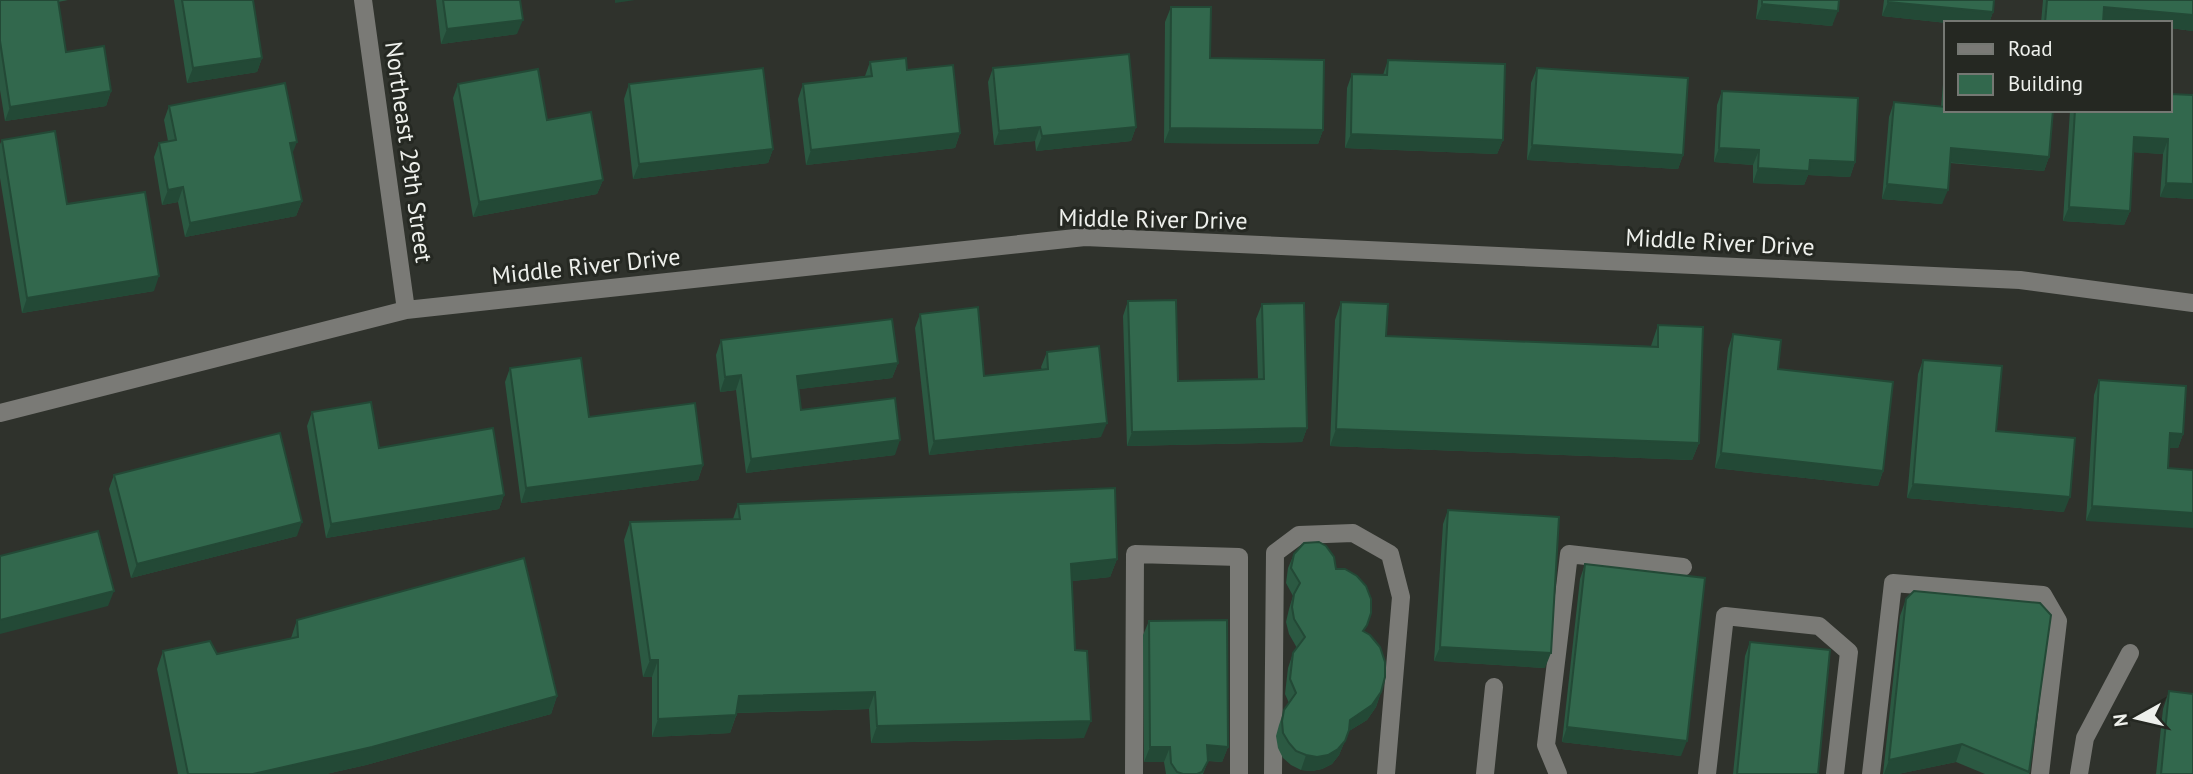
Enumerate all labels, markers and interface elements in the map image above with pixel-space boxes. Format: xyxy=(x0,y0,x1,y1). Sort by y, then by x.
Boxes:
legend xyxy=(1944,21,2172,112)
text: Road xyxy=(2008,35,2052,62)
street label: Northeast 29th Street xyxy=(378,39,440,265)
text: Building xyxy=(2008,70,2083,97)
street label: Middle River Drive xyxy=(1058,202,1248,236)
street label: Middle River Drive xyxy=(1625,222,1815,262)
street label: Middle River Drive xyxy=(490,241,682,291)
north arrow xyxy=(2102,683,2172,753)
text: N xyxy=(2107,713,2133,728)

